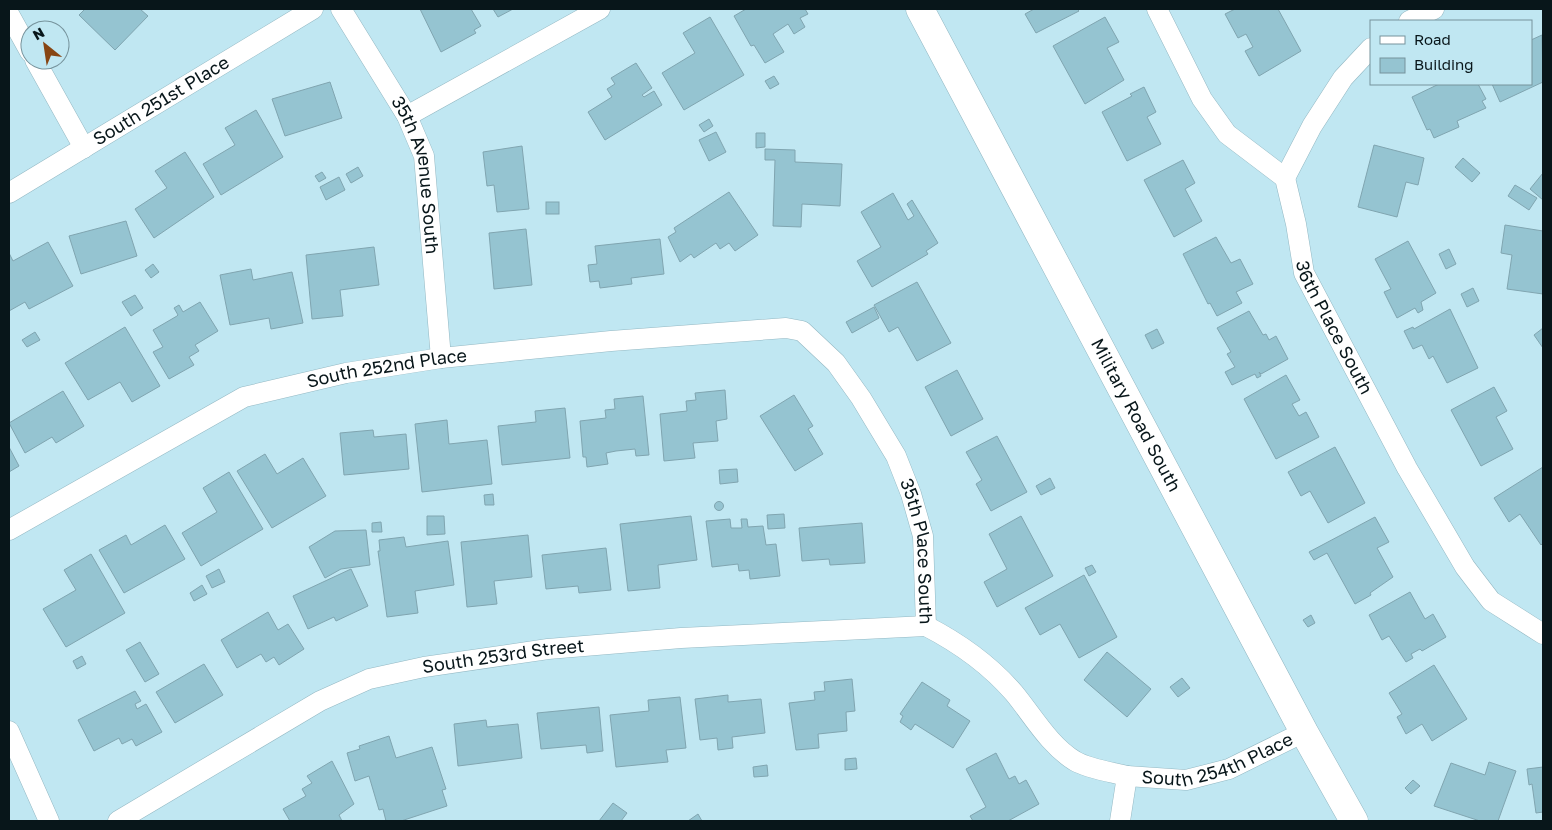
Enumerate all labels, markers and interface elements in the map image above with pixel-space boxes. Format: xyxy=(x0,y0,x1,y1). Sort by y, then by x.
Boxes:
north arrow xyxy=(20,20,70,70)
legend xyxy=(1370,20,1532,85)
text: N xyxy=(29,23,47,43)
text: Road xyxy=(1414,30,1451,48)
street label: South 251st Place xyxy=(89,50,233,149)
text: Building xyxy=(1414,55,1474,73)
street label: 35th Avenue South xyxy=(387,91,444,255)
street label: 36th Place South xyxy=(1292,259,1378,398)
street label: Military Road South xyxy=(1087,334,1186,495)
street label: South 252nd Place xyxy=(304,343,468,392)
street label: 35th Place South xyxy=(896,475,938,625)
street label: South 253rd Street xyxy=(421,634,585,677)
street label: South 254th Place xyxy=(1141,727,1296,791)

